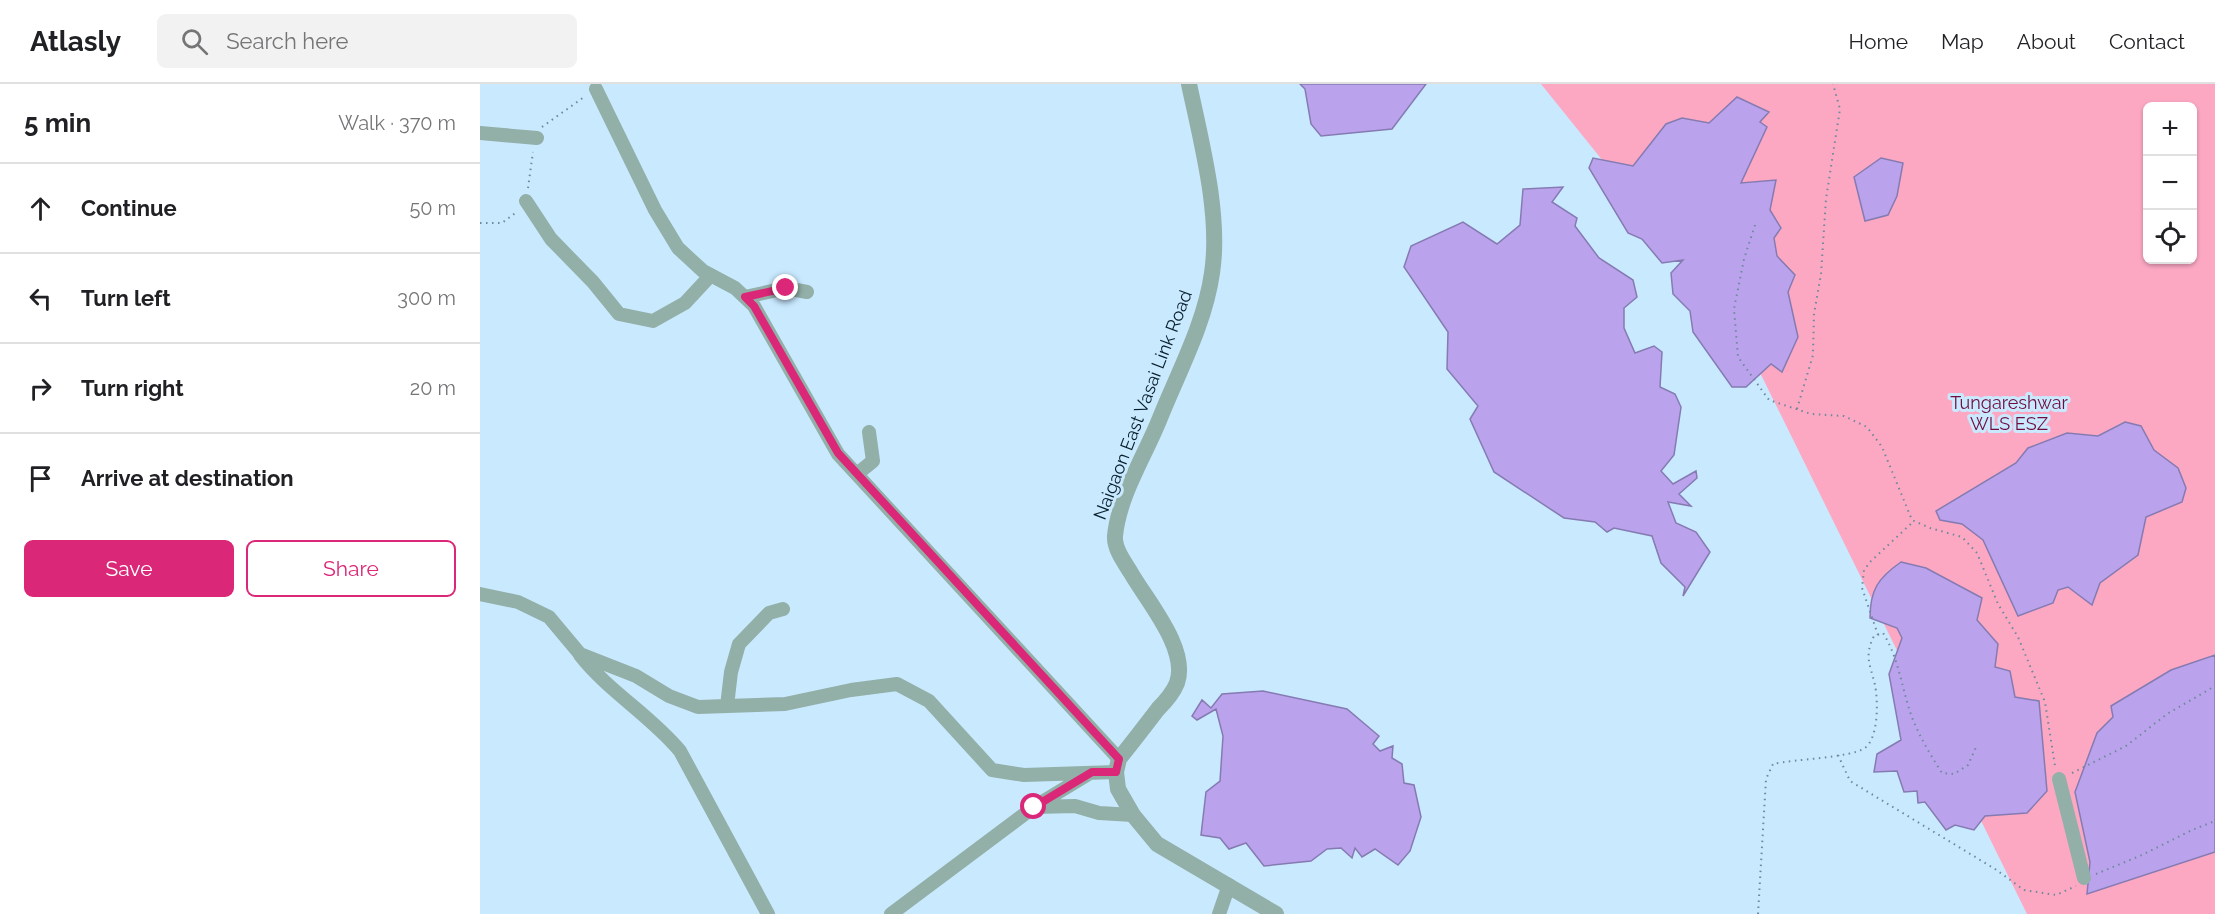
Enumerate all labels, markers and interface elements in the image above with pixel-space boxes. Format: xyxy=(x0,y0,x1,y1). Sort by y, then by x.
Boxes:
search box xyxy=(157,14,577,68)
text: Atlasly xyxy=(30,25,121,58)
icon: search xyxy=(178,25,211,58)
text: Search here xyxy=(226,28,348,54)
text: Home xyxy=(1849,29,1908,54)
text: Map xyxy=(1941,29,1984,54)
text: About xyxy=(2017,29,2076,54)
text: Contact xyxy=(2109,29,2185,54)
map controls xyxy=(2143,102,2197,264)
button: + xyxy=(2143,102,2197,156)
text: 5 min xyxy=(24,108,91,138)
text: Walk · 370 m xyxy=(338,111,456,135)
button: − xyxy=(2143,156,2197,210)
icon: ahead xyxy=(24,192,57,225)
text: Continue xyxy=(81,195,177,221)
text: 50 m xyxy=(409,196,456,220)
button: locate xyxy=(2143,210,2197,264)
route end xyxy=(772,274,798,300)
icon: left xyxy=(24,282,57,315)
text: Turn left xyxy=(81,285,171,311)
text: 300 m xyxy=(397,286,456,310)
street label: Naigaon East Vasai Link Road xyxy=(1089,287,1196,522)
icon: right xyxy=(24,372,57,405)
text: Turn right xyxy=(81,375,184,401)
text: 20 m xyxy=(410,376,456,400)
park label: Tungareshwar WLS ESZ xyxy=(1950,392,2069,434)
icon: arrive xyxy=(24,462,57,495)
text: Arrive at destination xyxy=(81,465,294,491)
button: Save xyxy=(24,540,234,597)
button: Share xyxy=(246,540,456,597)
route start xyxy=(1020,793,1046,819)

